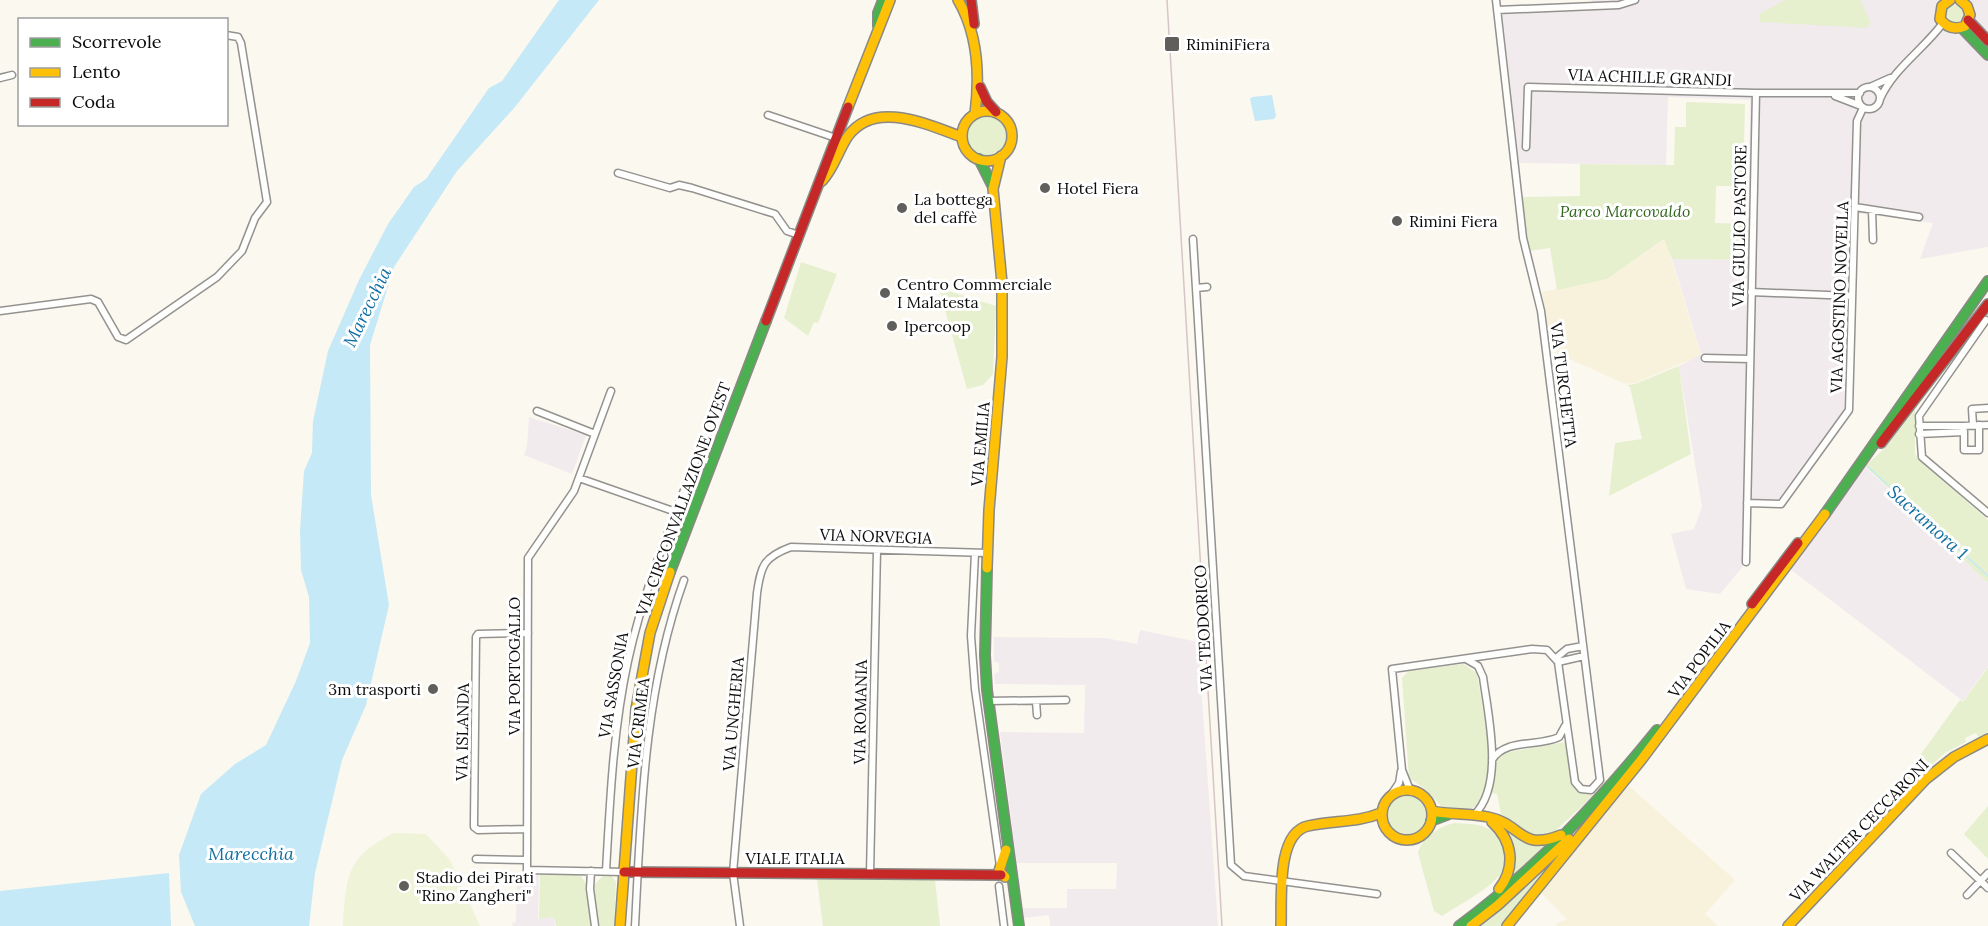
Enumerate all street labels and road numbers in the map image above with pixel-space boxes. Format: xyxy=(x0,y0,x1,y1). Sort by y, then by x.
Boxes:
street label: VIA ACHILLE GRANDI xyxy=(1567,64,1732,90)
street label: VIA GIULIO PASTORE xyxy=(1728,145,1750,308)
street label: VIA AGOSTINO NOVELLA xyxy=(1826,200,1852,394)
street label: VIA TURCHETTA xyxy=(1546,320,1582,450)
street label: VIA CIRCONVALLAZIONE OVEST xyxy=(631,379,735,620)
street label: VIA EMILIA xyxy=(966,400,994,488)
street label: VIA NORVEGIA xyxy=(818,524,934,548)
street label: VIA TEODORICO xyxy=(1190,564,1216,693)
street label: VIA PORTOGALLO xyxy=(504,597,524,736)
street label: VIA POPILIA xyxy=(1663,616,1735,703)
street label: VIA SASSONIA xyxy=(594,629,632,741)
street label: VIA UNGHERIA xyxy=(718,655,748,773)
street label: VIA ROMANIA xyxy=(849,658,871,766)
street label: VIA CRIMEA xyxy=(622,676,654,771)
street label: VIA ISLANDA xyxy=(451,682,473,782)
street label: VIA WALTER CECCARONI xyxy=(1785,754,1933,907)
street label: VIALE ITALIA xyxy=(744,848,846,868)

